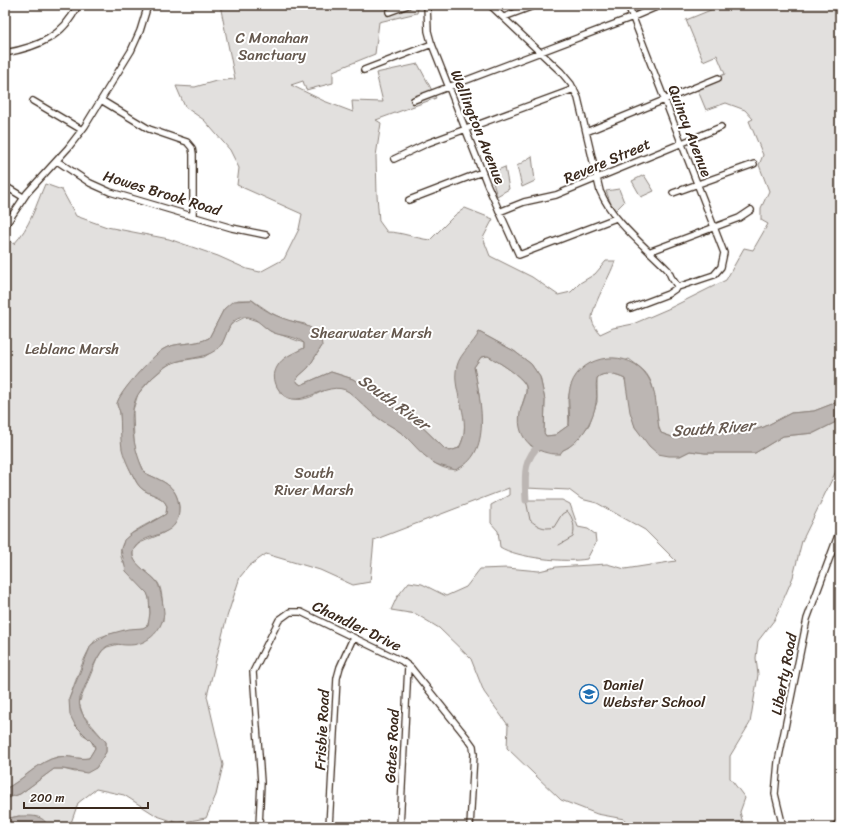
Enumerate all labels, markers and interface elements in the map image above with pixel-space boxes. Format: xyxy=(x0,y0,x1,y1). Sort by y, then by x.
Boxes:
park label: C Monahan Sanctuary xyxy=(236,25,308,68)
street label: Wellington Avenue xyxy=(443,66,513,188)
street label: Quincy Avenue xyxy=(660,81,720,181)
street label: Revere Street xyxy=(559,131,655,191)
street label: Howes Brook Road xyxy=(100,163,225,224)
park label: Shearwater Marsh xyxy=(310,320,432,346)
park label: Leblanc Marsh xyxy=(25,336,119,362)
water label: South River xyxy=(352,366,439,440)
water label: South River xyxy=(671,410,759,445)
park label: South River Marsh xyxy=(274,460,354,503)
street label: Chandler Drive xyxy=(308,593,406,659)
street label: Liberty Road xyxy=(763,630,805,717)
place label: Daniel Webster School xyxy=(603,672,706,715)
school or university icon: Daniel Webster School xyxy=(578,683,600,705)
street label: Frisbie Road xyxy=(307,688,337,771)
street label: Gates Road xyxy=(377,707,407,784)
scale bar xyxy=(24,784,148,810)
text: 200 m xyxy=(30,787,64,809)

